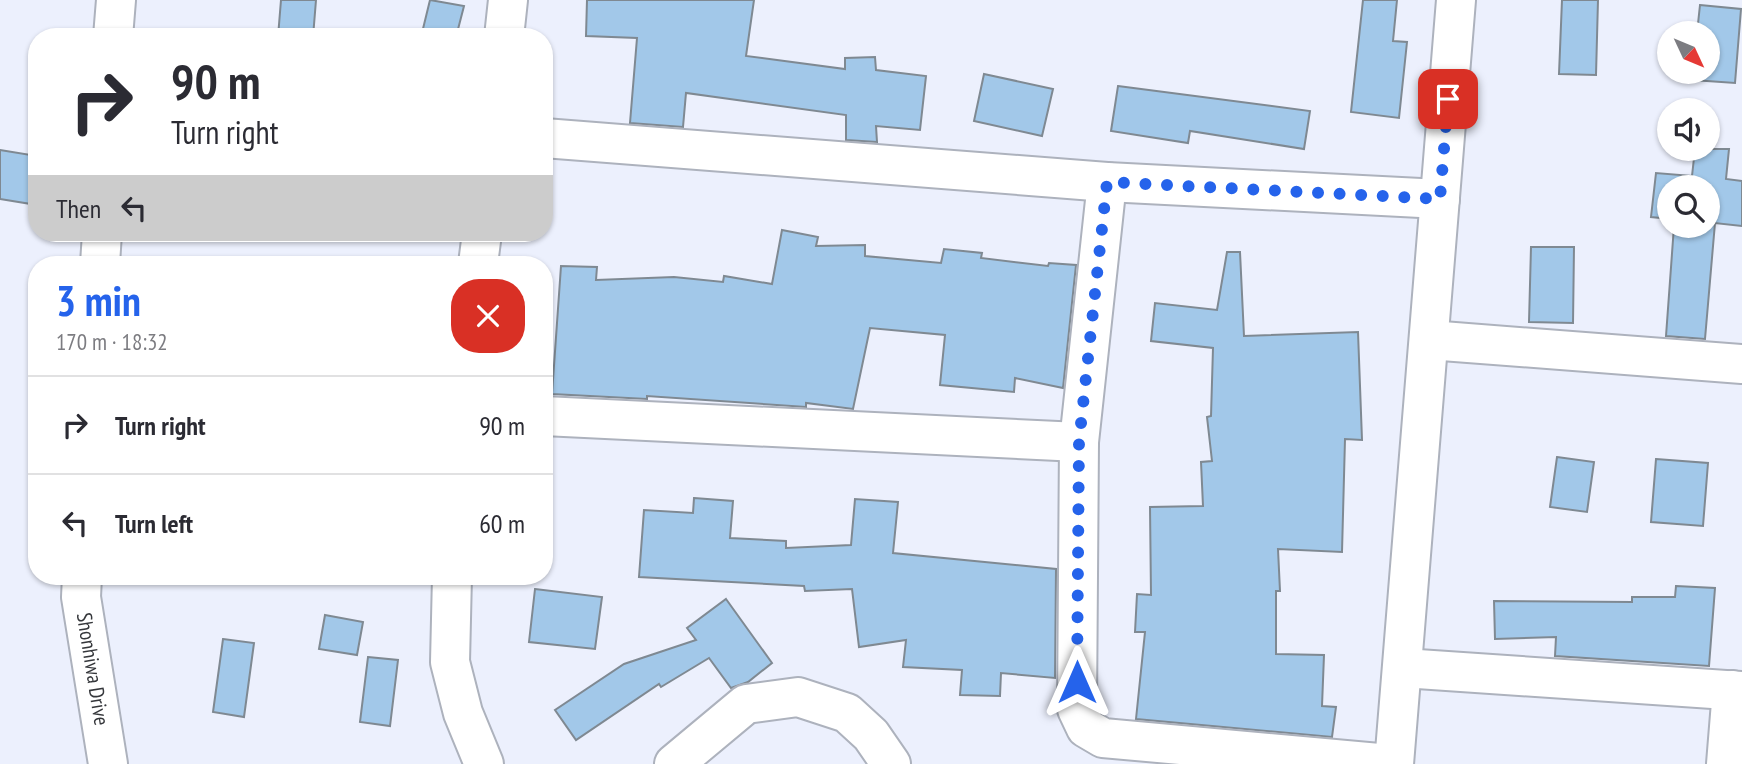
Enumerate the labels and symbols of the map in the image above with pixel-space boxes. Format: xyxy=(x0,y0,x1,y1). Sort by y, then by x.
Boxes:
north arrow xyxy=(1657,21,1720,84)
pin xyxy=(1418,69,1478,129)
street label: Shonhiwa Drive xyxy=(71,611,116,727)
position arrow xyxy=(1040,645,1114,719)

